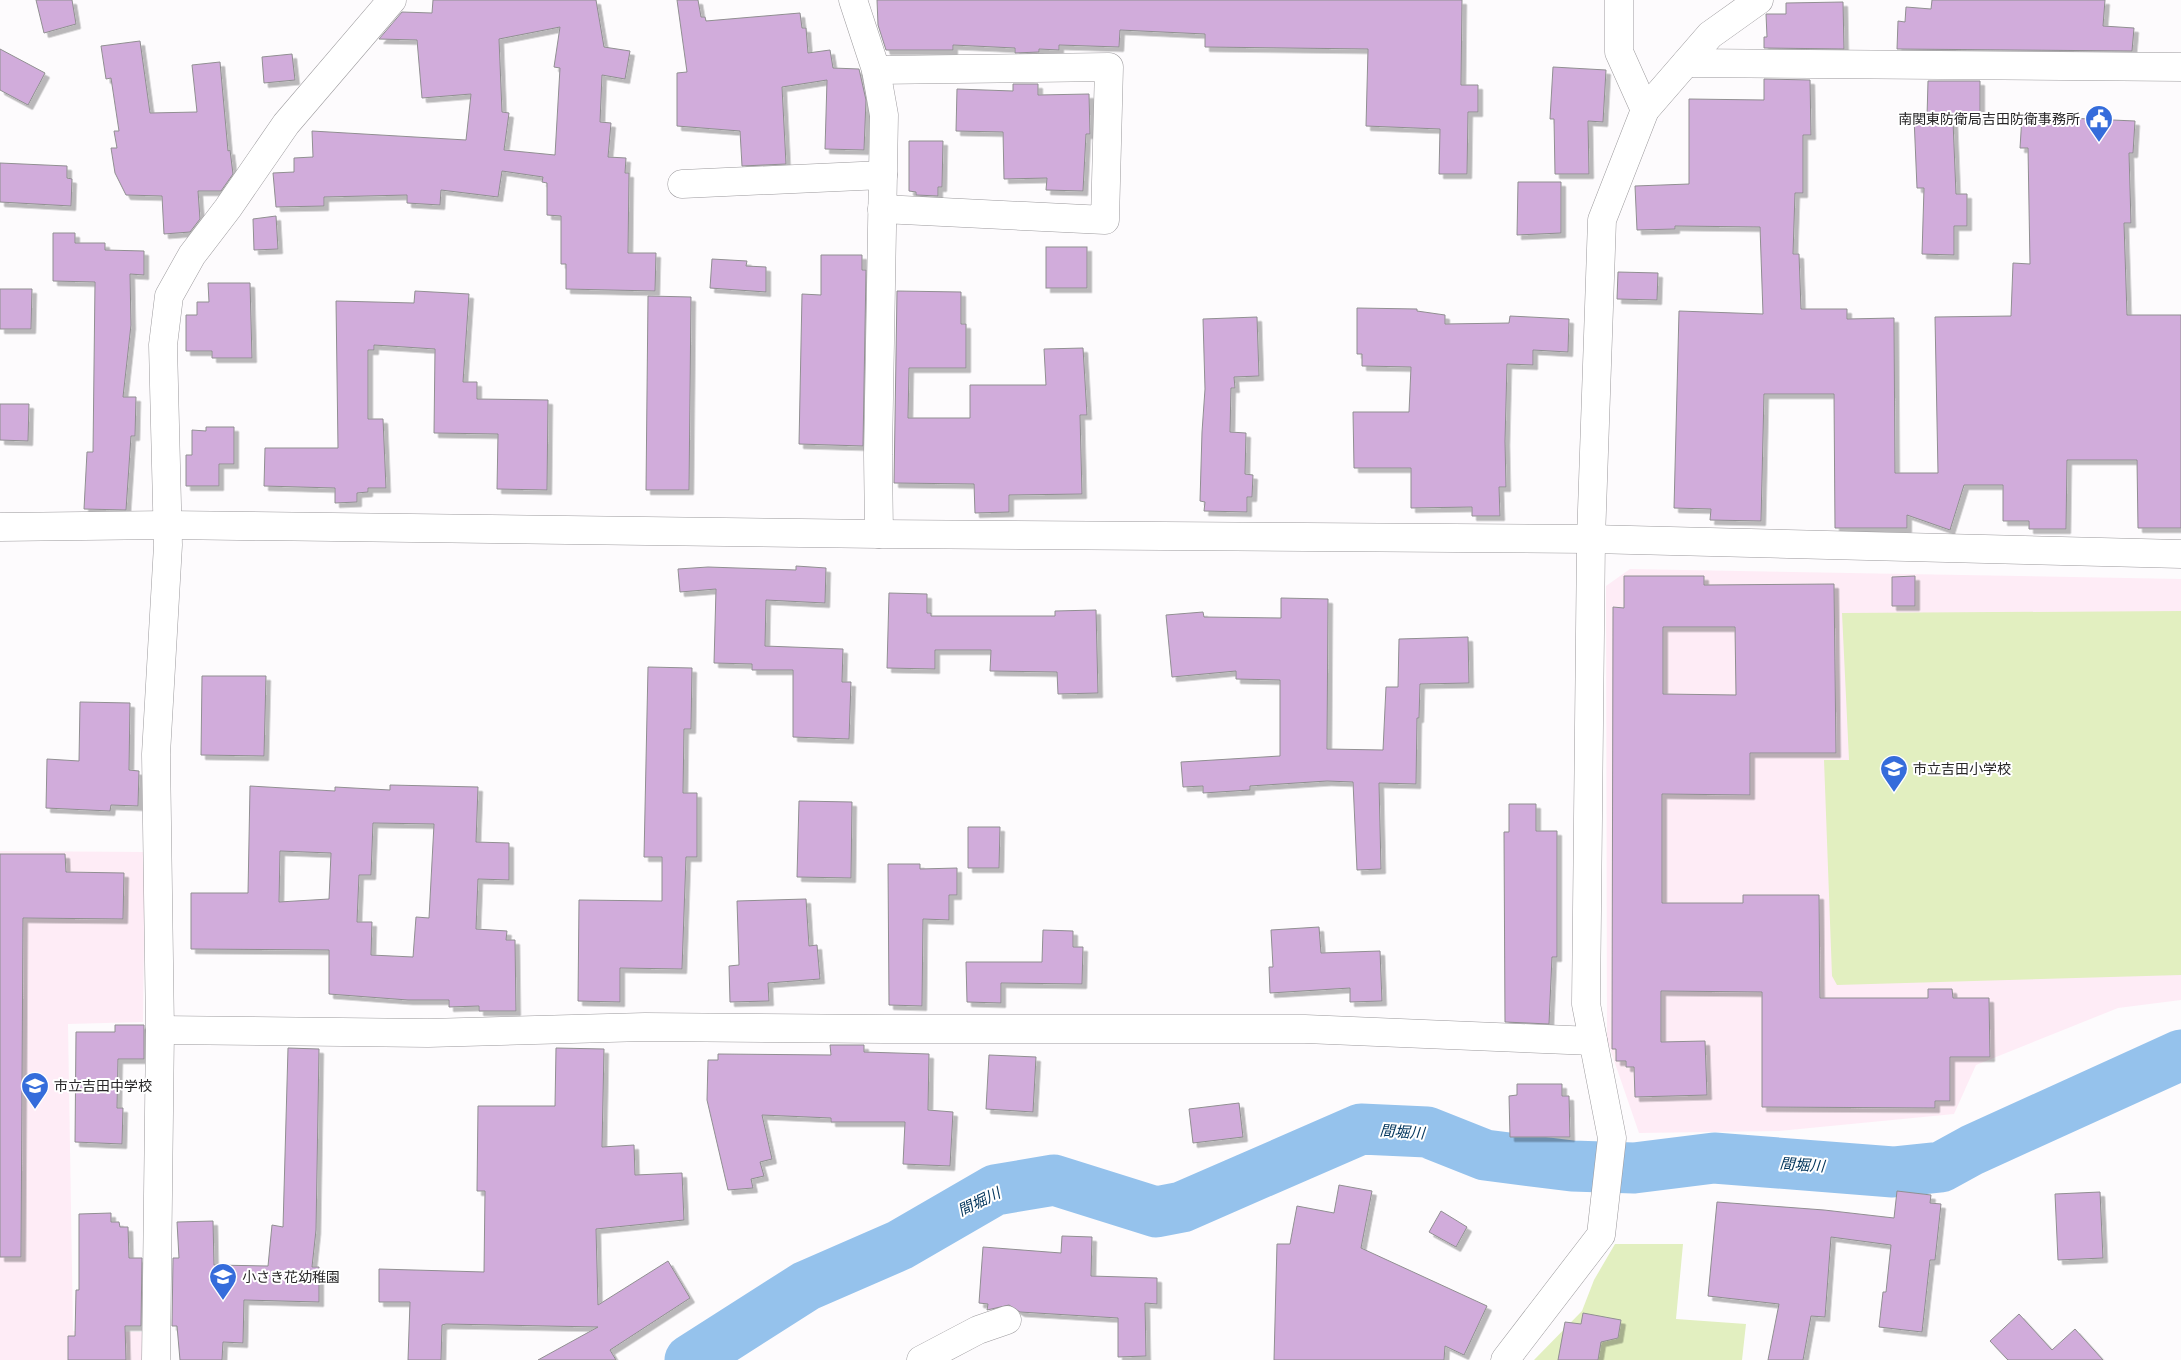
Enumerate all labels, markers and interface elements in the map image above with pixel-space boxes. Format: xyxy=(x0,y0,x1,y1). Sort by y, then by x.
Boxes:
public building icon: 南関東防衛局吉田防衛事務所 xyxy=(2084,104,2114,143)
place label: 南関東防衛局吉田防衛事務所 xyxy=(1898,112,2080,127)
school or university icon: 市立吉田小学校 xyxy=(1879,754,1909,793)
place label: 市立吉田小学校 xyxy=(1913,762,2011,777)
school or university icon: 市立吉田中学校 xyxy=(20,1071,50,1110)
place label: 市立吉田中学校 xyxy=(54,1079,152,1094)
water label: 間堀川 xyxy=(1379,1122,1427,1142)
water label: 間堀川 xyxy=(1779,1155,1827,1175)
water label: 間堀川 xyxy=(955,1184,1005,1219)
school or university icon: 小さき花幼稚園 xyxy=(208,1262,238,1301)
place label: 小さき花幼稚園 xyxy=(242,1270,340,1285)

